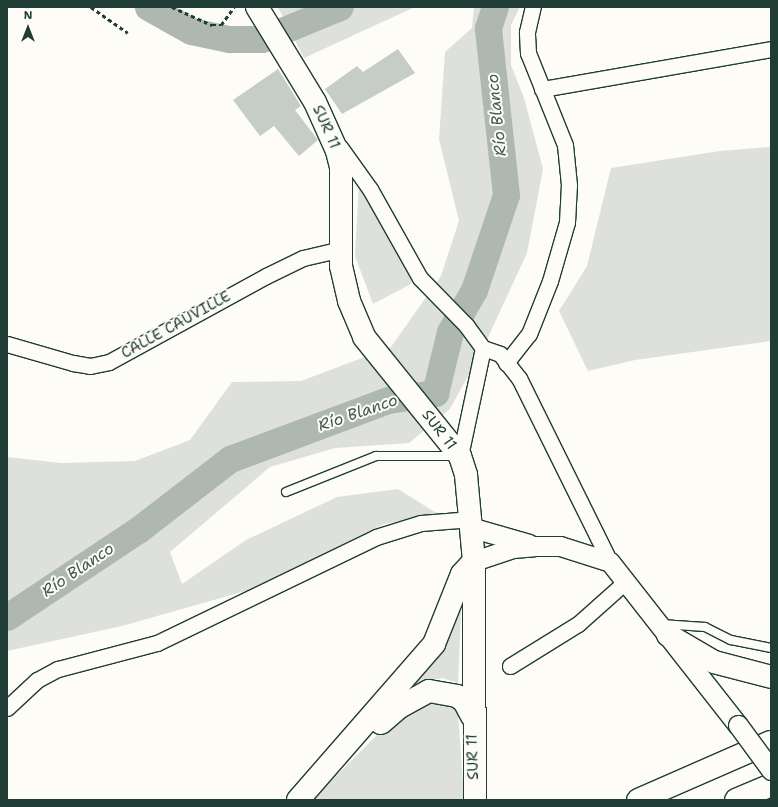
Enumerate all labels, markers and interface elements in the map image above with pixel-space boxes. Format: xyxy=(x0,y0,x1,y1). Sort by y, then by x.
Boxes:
north arrow xyxy=(8,8,48,48)
text: N xyxy=(24,8,32,23)
water label: Río Blanco xyxy=(483,73,511,157)
street label: SUR 11 xyxy=(308,102,344,152)
street label: CALLE CAUVILLE xyxy=(118,287,234,363)
water label: Río Blanco xyxy=(316,390,400,436)
street label: SUR 11 xyxy=(418,406,460,454)
water label: Río Blanco xyxy=(38,539,118,601)
street label: SUR 11 xyxy=(463,734,483,780)

